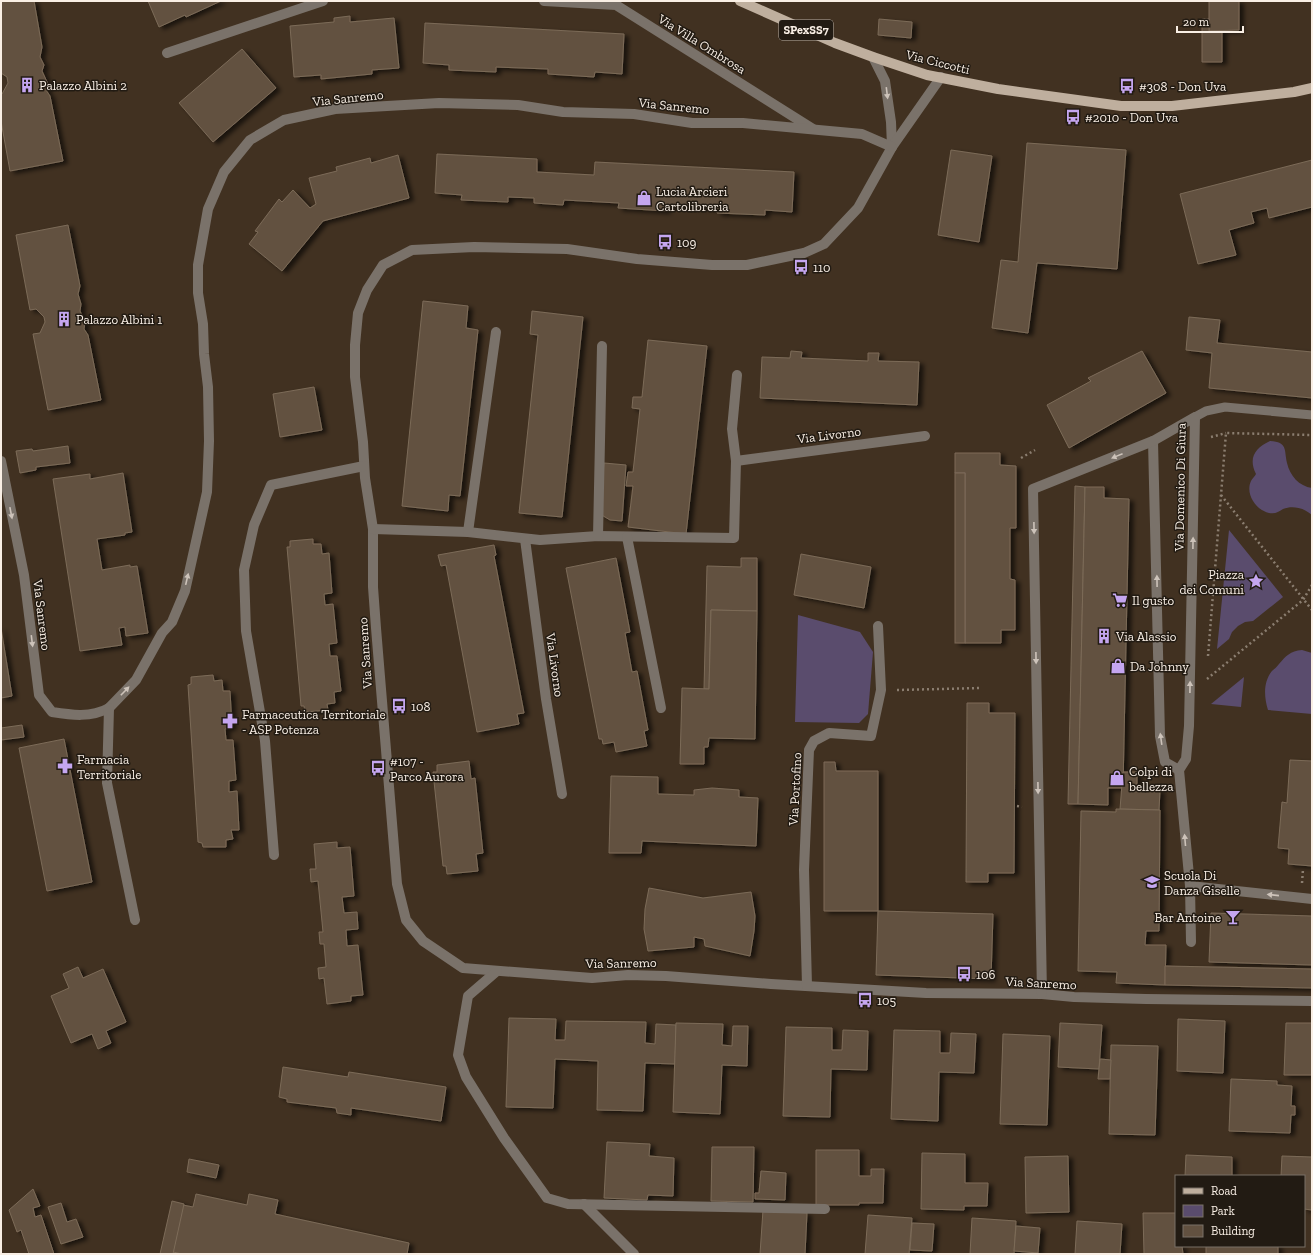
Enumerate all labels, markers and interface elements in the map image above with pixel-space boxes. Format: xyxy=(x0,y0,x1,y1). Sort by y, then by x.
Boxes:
scale bar xyxy=(1177,8,1243,34)
street label: Via Villa Ombrosa xyxy=(655,11,749,77)
text: 20 m xyxy=(1183,15,1210,29)
road number: SPexSS7 xyxy=(779,20,833,40)
street label: Via Ciccotti xyxy=(904,47,972,77)
building icon: Palazzo Albini 2 xyxy=(18,76,36,94)
bus stop icon: #308 - Don Uva xyxy=(1118,77,1136,95)
place label: Palazzo Albini 2 xyxy=(39,78,127,93)
place label: #308 - Don Uva xyxy=(1139,79,1227,94)
street label: Via Sanremo xyxy=(311,87,384,109)
one-way arrow xyxy=(884,87,890,99)
street label: Via Sanremo xyxy=(637,95,710,117)
bus stop icon: #2010 - Don Uva xyxy=(1064,108,1082,126)
place label: #2010 - Don Uva xyxy=(1085,110,1179,125)
place label: Lucia Arcieri Cartolibreria xyxy=(656,184,729,214)
shop icon: Lucia Arcieri Cartolibreria xyxy=(635,189,653,207)
bus stop icon: 109 xyxy=(656,233,674,251)
place label: 109 xyxy=(677,235,696,250)
bus stop icon: 110 xyxy=(792,258,810,276)
place label: 110 xyxy=(813,260,831,275)
building icon: Palazzo Albini 1 xyxy=(55,310,73,328)
place label: Palazzo Albini 1 xyxy=(76,312,162,327)
street label: Via Domenico Di Giura xyxy=(1171,422,1189,552)
street label: Via Livorno xyxy=(795,424,862,446)
one-way arrow xyxy=(1111,453,1123,459)
one-way arrow xyxy=(9,507,15,519)
one-way arrow xyxy=(1031,522,1037,535)
one-way arrow xyxy=(1190,536,1196,549)
place label: Piazza dei Comuni xyxy=(1179,567,1245,597)
place icon: Piazza dei Comuni xyxy=(1247,572,1265,590)
one-way arrow xyxy=(185,573,191,585)
one-way arrow xyxy=(1153,575,1160,587)
street label: Via Sanremo xyxy=(30,578,54,652)
supermarket icon: Il gusto xyxy=(1111,591,1129,609)
place label: Il gusto xyxy=(1132,593,1175,608)
street label: Via Sanremo xyxy=(355,617,375,690)
building icon: Via Alassio xyxy=(1095,627,1113,645)
place label: Via Alassio xyxy=(1115,629,1177,644)
street label: Via Livorno xyxy=(543,631,567,698)
one-way arrow xyxy=(29,635,35,647)
one-way arrow xyxy=(1033,652,1039,665)
shop icon: Da Johnny xyxy=(1109,657,1127,675)
place label: Da Johnny xyxy=(1130,659,1189,674)
one-way arrow xyxy=(1186,681,1193,693)
one-way arrow xyxy=(120,686,130,696)
bus stop icon: 108 xyxy=(390,697,408,715)
place label: 108 xyxy=(411,699,431,714)
place label: Farmaceutica Territoriale - ASP Potenza xyxy=(242,707,386,737)
pharmacy icon: Farmaceutica Territoriale - ASP Potenza xyxy=(221,712,239,730)
one-way arrow xyxy=(1158,733,1164,745)
place label: Farmacia Territoriale xyxy=(77,752,141,782)
street label: Via Portofino xyxy=(786,752,804,827)
place label: #107 - Parco Aurora xyxy=(390,754,464,784)
pharmacy icon: Farmacia Territoriale xyxy=(56,757,74,775)
bus stop icon: #107 - Parco Aurora xyxy=(369,759,387,777)
place label: Colpi di bellezza xyxy=(1128,764,1174,794)
shop icon: Colpi di bellezza xyxy=(1108,769,1126,787)
one-way arrow xyxy=(1035,782,1042,794)
one-way arrow xyxy=(1182,834,1189,846)
place label: Scuola Di Danza Giselle xyxy=(1164,868,1240,898)
school or university icon: Scuola Di Danza Giselle xyxy=(1143,873,1161,891)
one-way arrow xyxy=(1267,891,1279,898)
bar icon: Bar Antoine xyxy=(1224,908,1242,926)
place label: Bar Antoine xyxy=(1154,910,1221,925)
street label: Via Sanremo xyxy=(584,955,657,971)
bus stop icon: 106 xyxy=(955,965,973,983)
place label: 106 xyxy=(976,967,995,982)
street label: Via Sanremo xyxy=(1004,974,1077,992)
bus stop icon: 105 xyxy=(856,991,874,1009)
place label: 105 xyxy=(877,993,896,1008)
legend xyxy=(1175,1175,1305,1247)
text: Road xyxy=(1211,1184,1237,1198)
text: Park xyxy=(1211,1204,1236,1218)
text: Building xyxy=(1211,1224,1255,1238)

